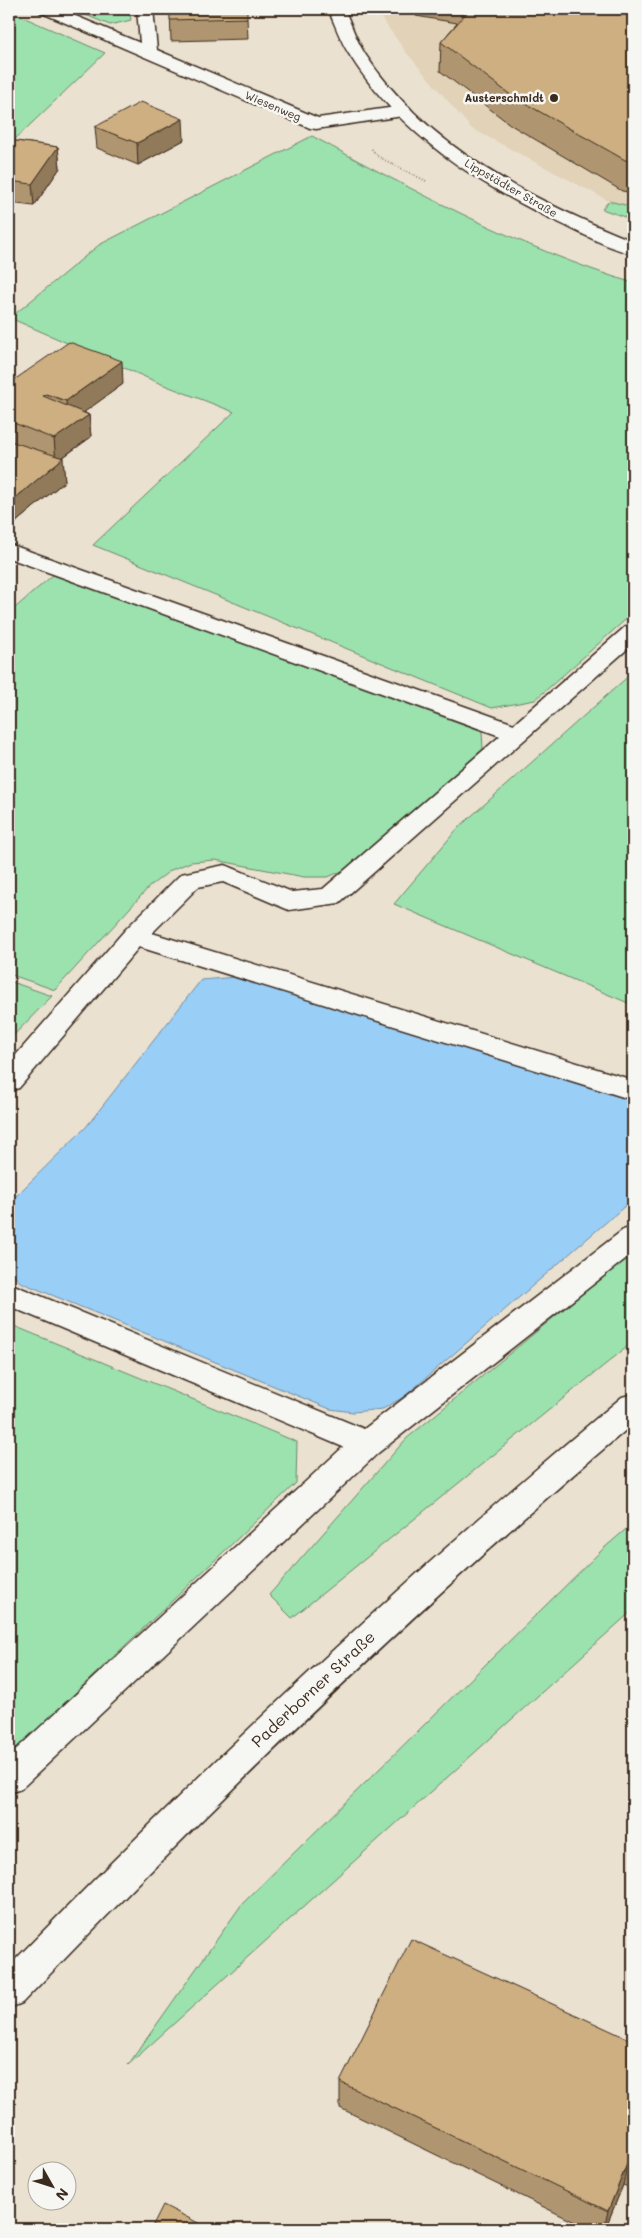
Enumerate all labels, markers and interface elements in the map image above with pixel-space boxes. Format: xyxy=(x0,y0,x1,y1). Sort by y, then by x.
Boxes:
street label: Wiesenweg xyxy=(243,87,304,124)
place label: Austerschmidt xyxy=(465,90,544,105)
marker: Austerschmidt xyxy=(548,92,560,104)
street label: Lippstädter Straße xyxy=(462,155,560,220)
street label: Paderborner Straße xyxy=(246,1626,379,1751)
north arrow xyxy=(28,2160,78,2210)
text: N xyxy=(52,2184,73,2205)

